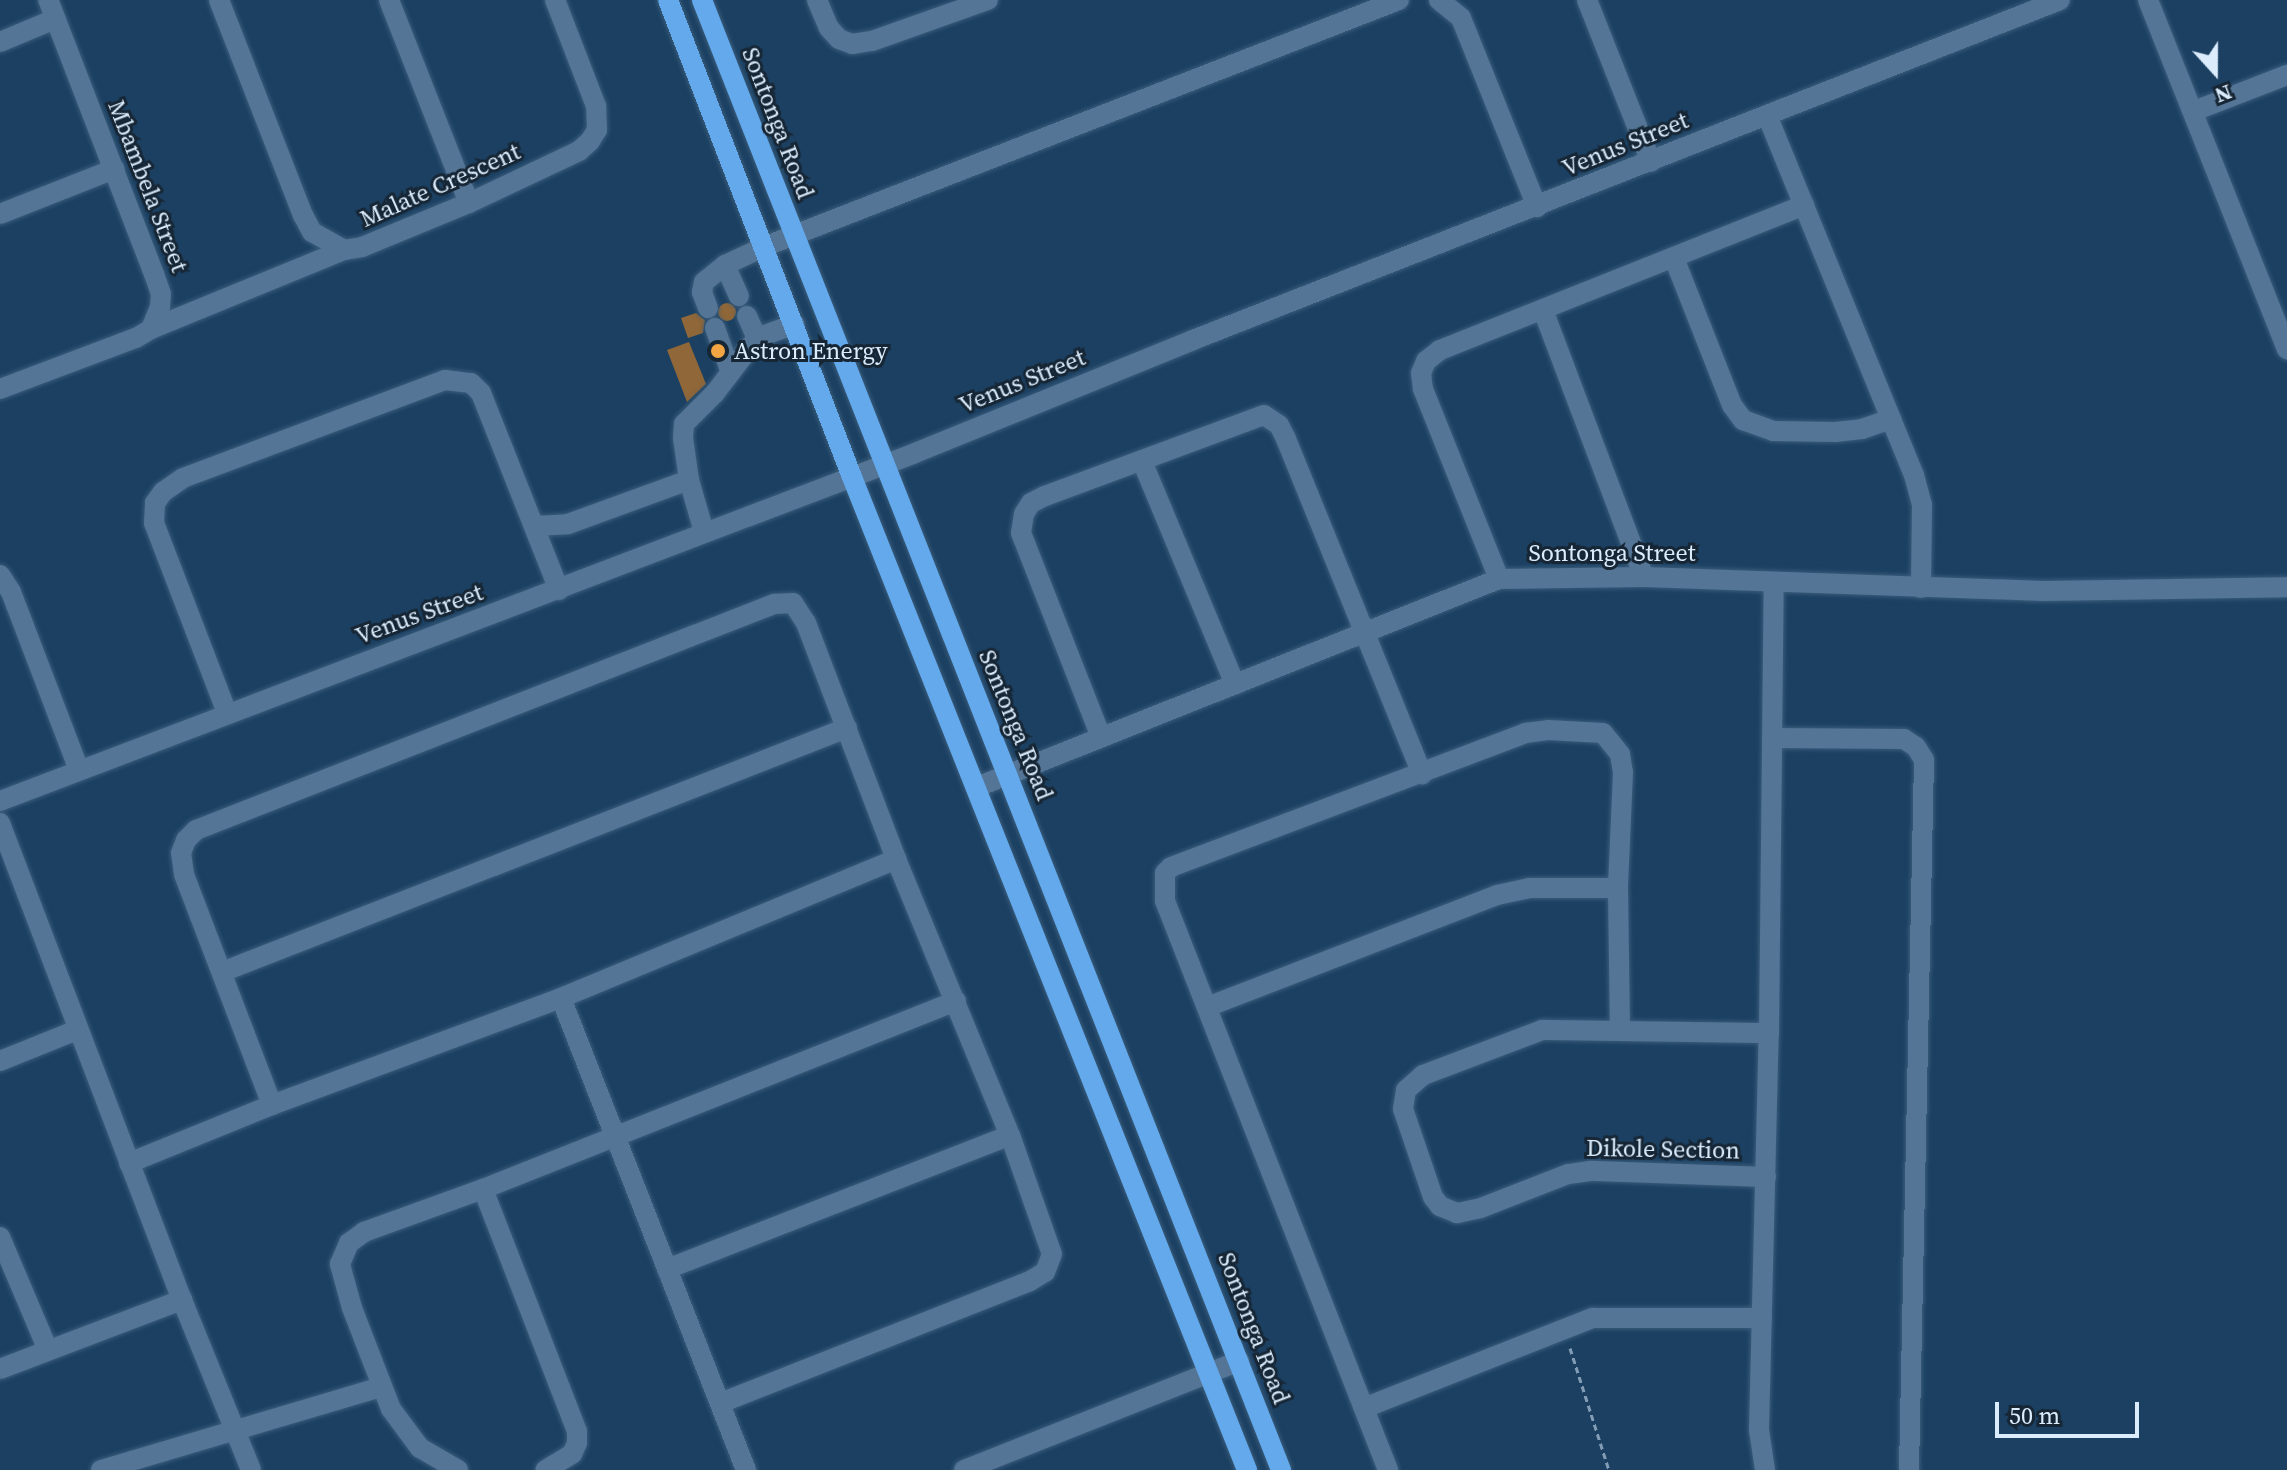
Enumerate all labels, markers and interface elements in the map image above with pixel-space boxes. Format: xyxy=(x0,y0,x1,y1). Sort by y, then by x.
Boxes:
north arrow xyxy=(2175,32,2255,112)
street label: Sontonga Road xyxy=(736,43,820,203)
text: N xyxy=(2211,78,2236,111)
street label: Mbambela Street xyxy=(102,96,194,276)
street label: Venus Street xyxy=(1558,106,1692,182)
street label: Malate Crescent xyxy=(356,137,524,233)
place label: Astron Energy xyxy=(734,337,888,365)
marker: Astron Energy xyxy=(709,342,727,360)
street label: Venus Street xyxy=(955,343,1089,419)
street label: Sontonga Street xyxy=(1528,539,1696,567)
street label: Venus Street xyxy=(352,578,486,650)
street label: Sontonga Road xyxy=(973,646,1059,804)
street label: Dikole Section xyxy=(1586,1133,1740,1165)
street label: Sontonga Road xyxy=(1212,1248,1296,1408)
scale bar xyxy=(1999,1386,2143,1436)
text: 50 m xyxy=(2009,1399,2060,1432)

